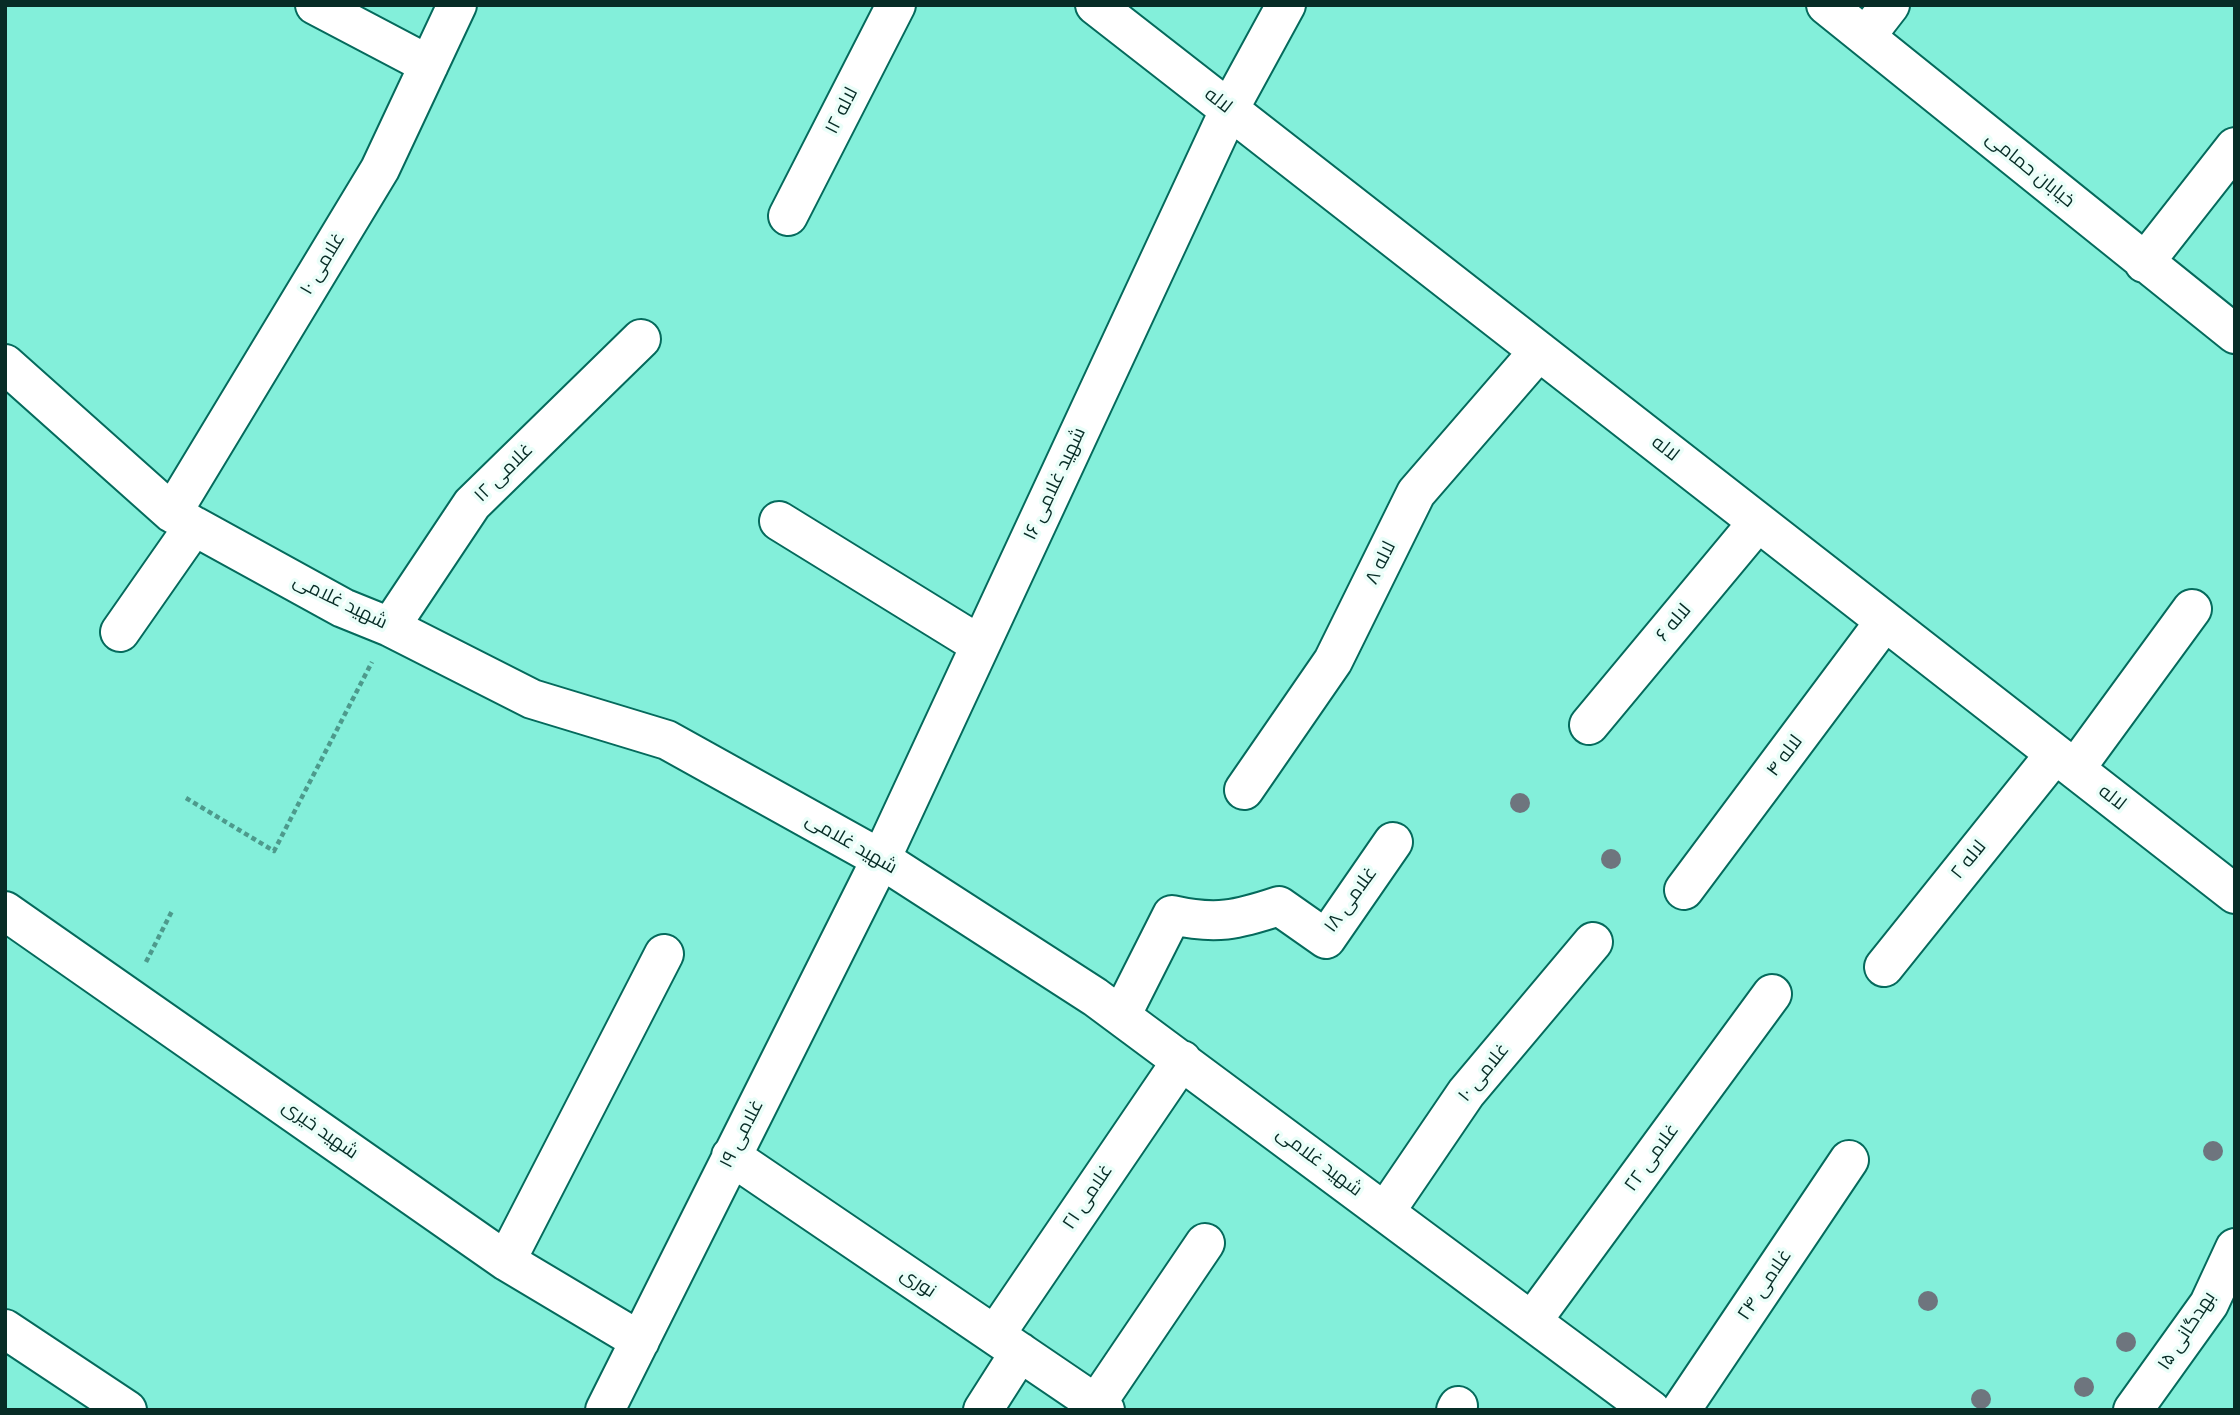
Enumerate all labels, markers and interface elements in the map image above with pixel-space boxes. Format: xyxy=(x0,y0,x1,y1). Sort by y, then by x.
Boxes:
street label: لاله xyxy=(1200,83,1236,119)
street label: لاله ۱۲ xyxy=(821,84,863,138)
street label: خیابان حمامی xyxy=(1981,127,2079,213)
street label: غلامی ۱۰ xyxy=(296,229,350,299)
street label: شهید غلامی ۱۶ xyxy=(1019,424,1091,544)
street label: لاله xyxy=(1647,431,1683,467)
street label: غلامی ۱۲ xyxy=(470,439,538,507)
street label: لاله ۸ xyxy=(1361,538,1401,588)
street label: شهید غلامی xyxy=(289,569,391,635)
street label: لاله ۶ xyxy=(1652,599,1696,647)
street label: لاله ۴ xyxy=(1762,731,1808,781)
street label: لاله xyxy=(2094,780,2130,816)
street label: شهید غلامی xyxy=(801,809,901,879)
street label: لاله ۲ xyxy=(1947,836,1991,884)
street label: غلامی ۱۸ xyxy=(1320,863,1382,937)
street label: غلامی ۱۰ xyxy=(1454,1039,1514,1107)
street label: شهید خیری xyxy=(278,1095,362,1165)
street label: غلامی ۱۹ xyxy=(715,1096,769,1172)
street label: غلامی ۲۲ xyxy=(1620,1120,1684,1196)
street label: شهید غلامی xyxy=(1271,1122,1367,1202)
street label: غلامی ۲۱ xyxy=(1058,1160,1118,1234)
street label: غلامی ۲۴ xyxy=(1733,1245,1797,1325)
street label: نوری xyxy=(896,1263,940,1303)
street label: بهدگانی ۱۵ xyxy=(2153,1287,2221,1375)

